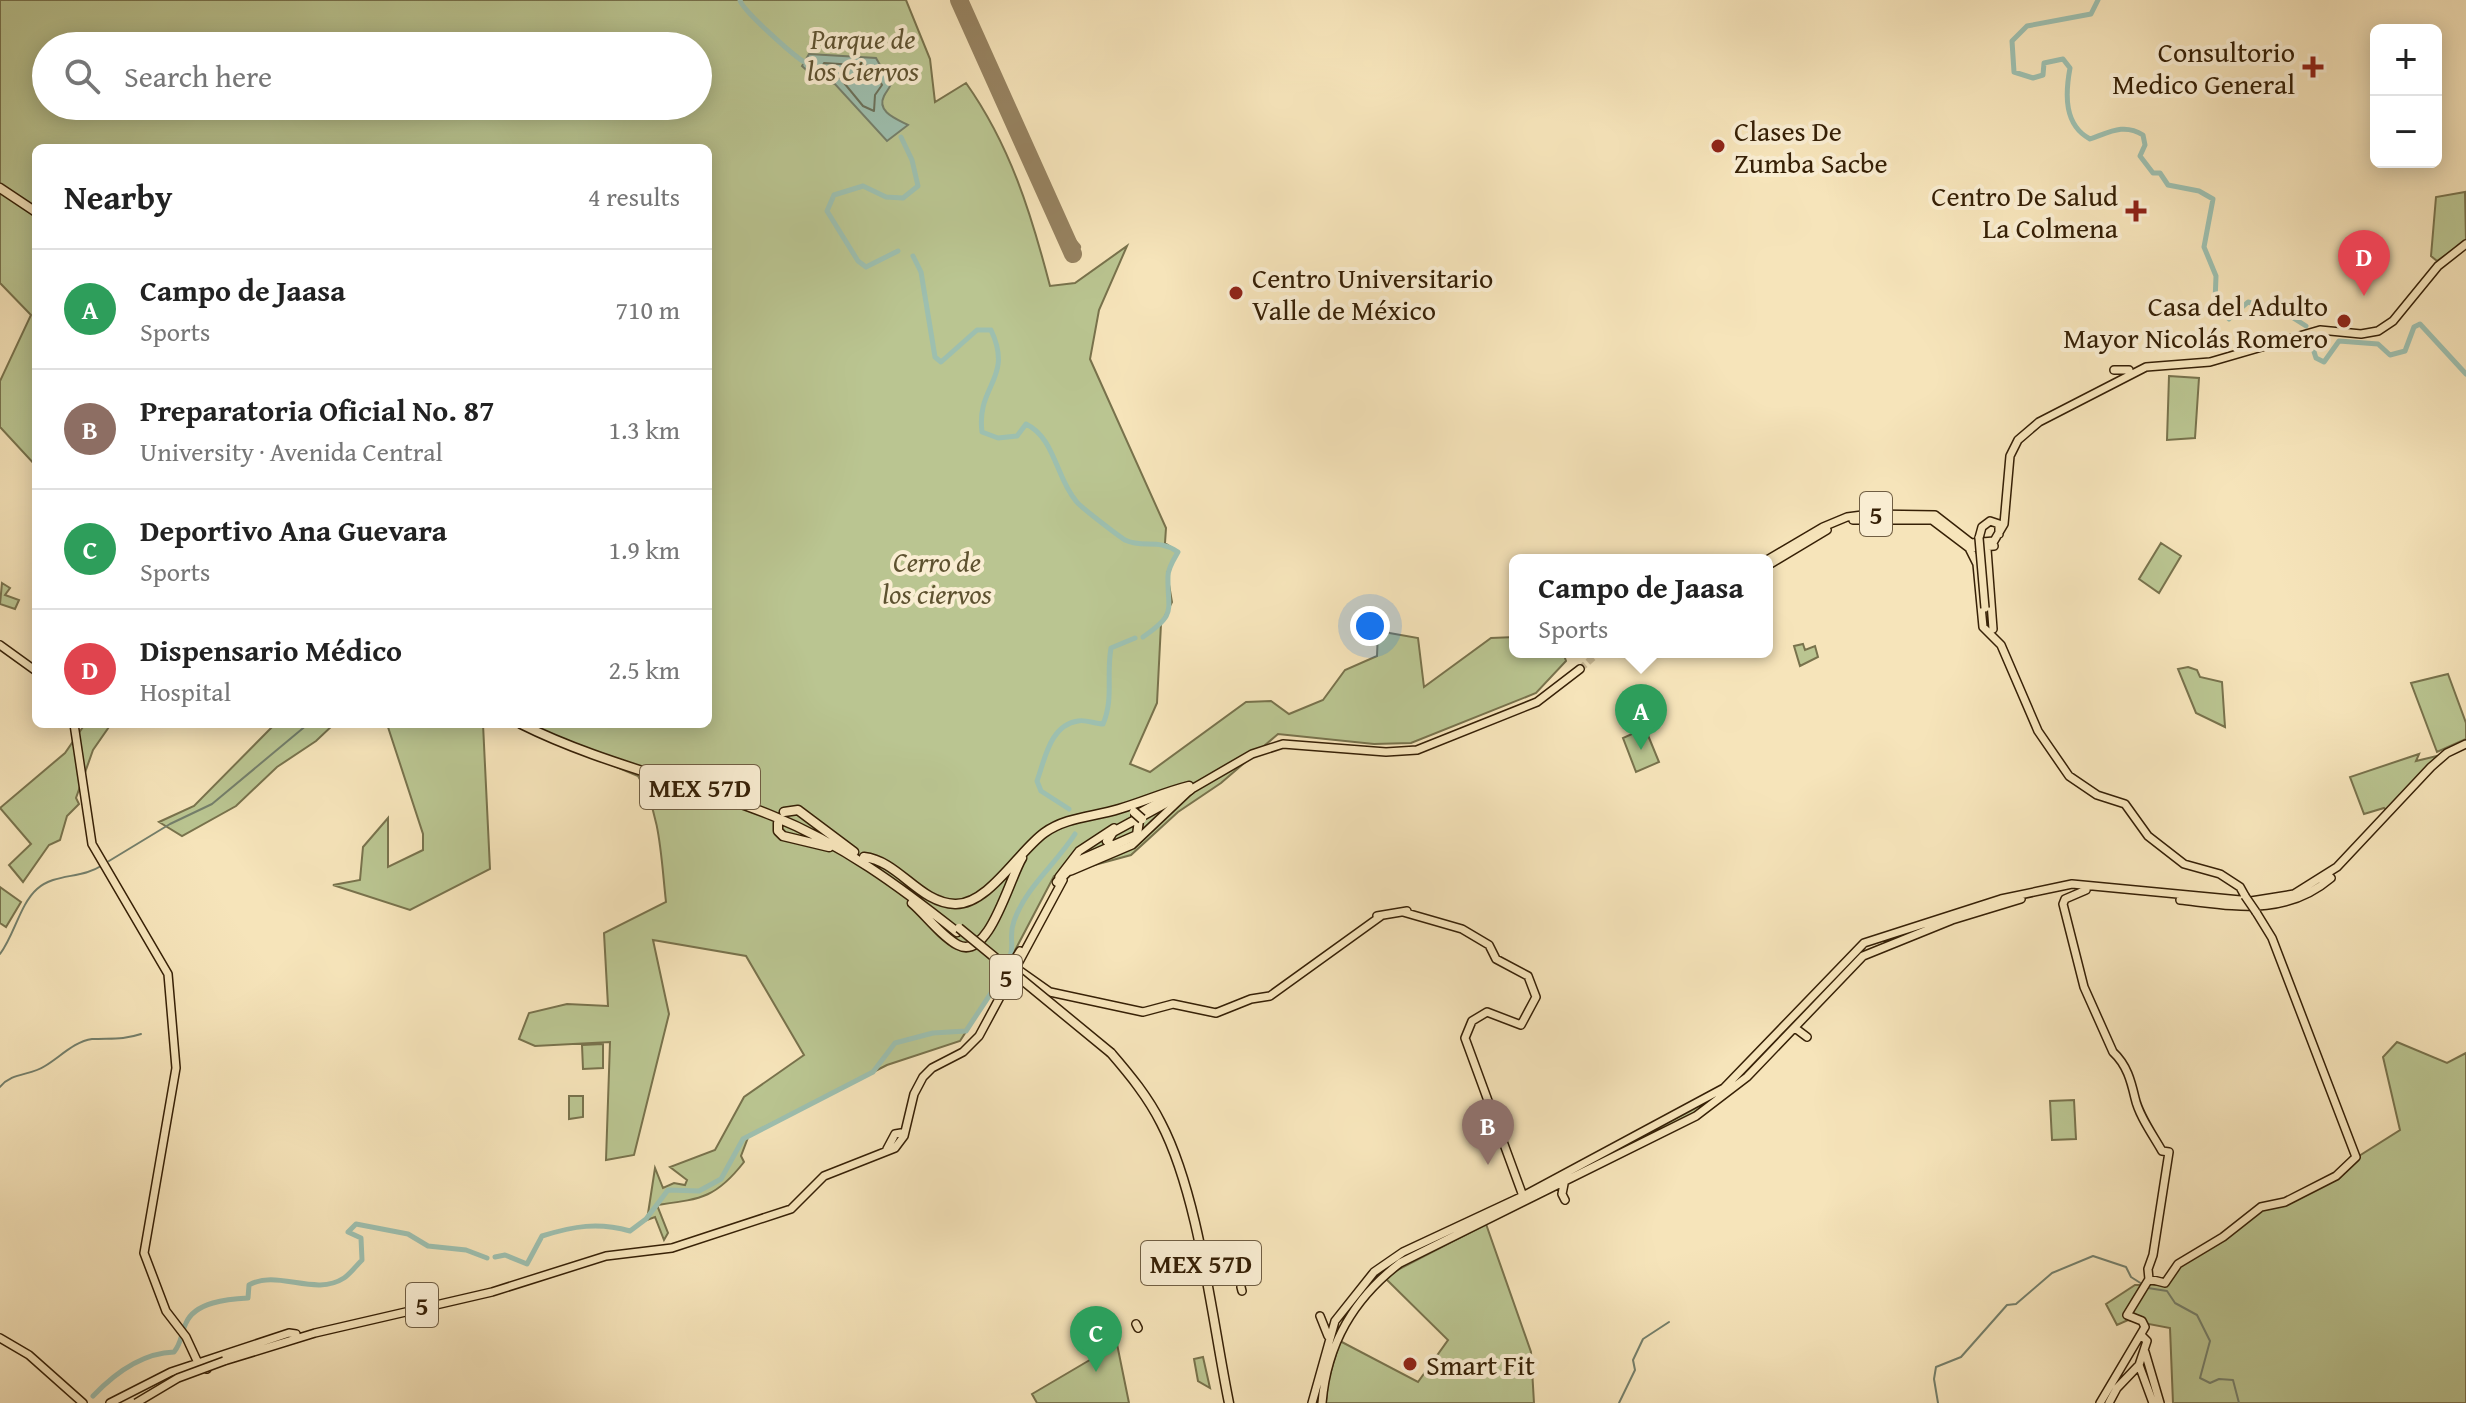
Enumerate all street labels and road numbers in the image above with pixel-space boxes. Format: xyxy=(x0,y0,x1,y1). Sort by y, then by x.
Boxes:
road number: 5 xyxy=(1860,492,1892,536)
road number: MEX 57D xyxy=(640,765,760,809)
road number: 5 xyxy=(990,955,1022,999)
road number: MEX 57D xyxy=(1141,1241,1261,1285)
road number: 5 xyxy=(406,1283,438,1327)

